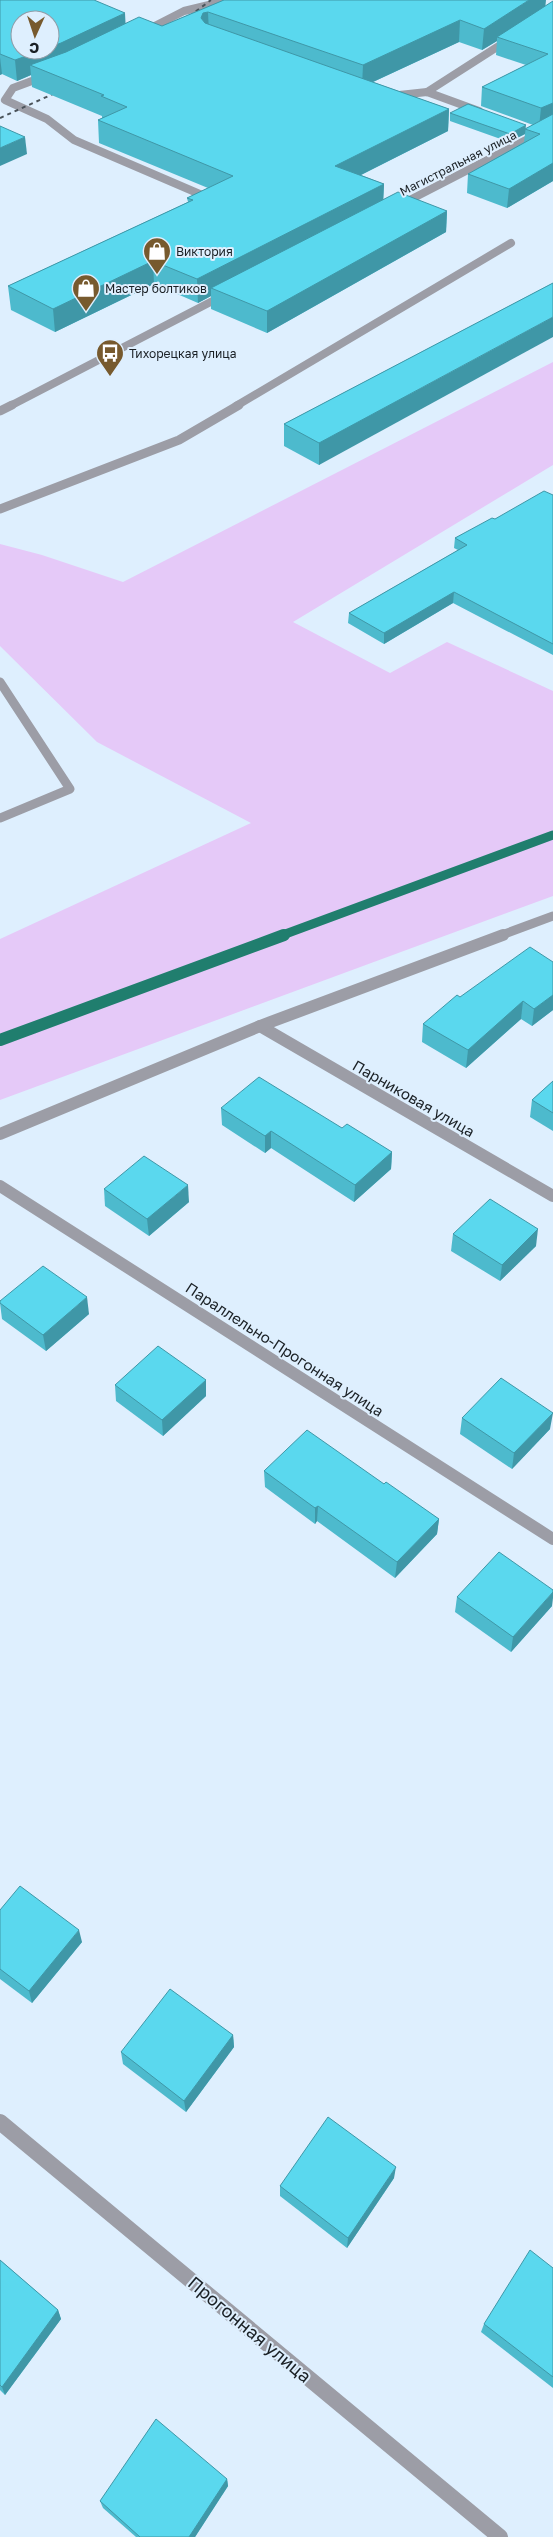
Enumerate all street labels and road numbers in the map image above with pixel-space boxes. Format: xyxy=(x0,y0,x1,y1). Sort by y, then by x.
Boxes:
street label: Магистральная улица xyxy=(397,127,519,199)
street label: Парниковая улица xyxy=(350,1056,478,1140)
street label: Параллельно-Прогонная улица xyxy=(183,1278,387,1420)
street label: Прогонная улица xyxy=(184,2271,316,2387)

